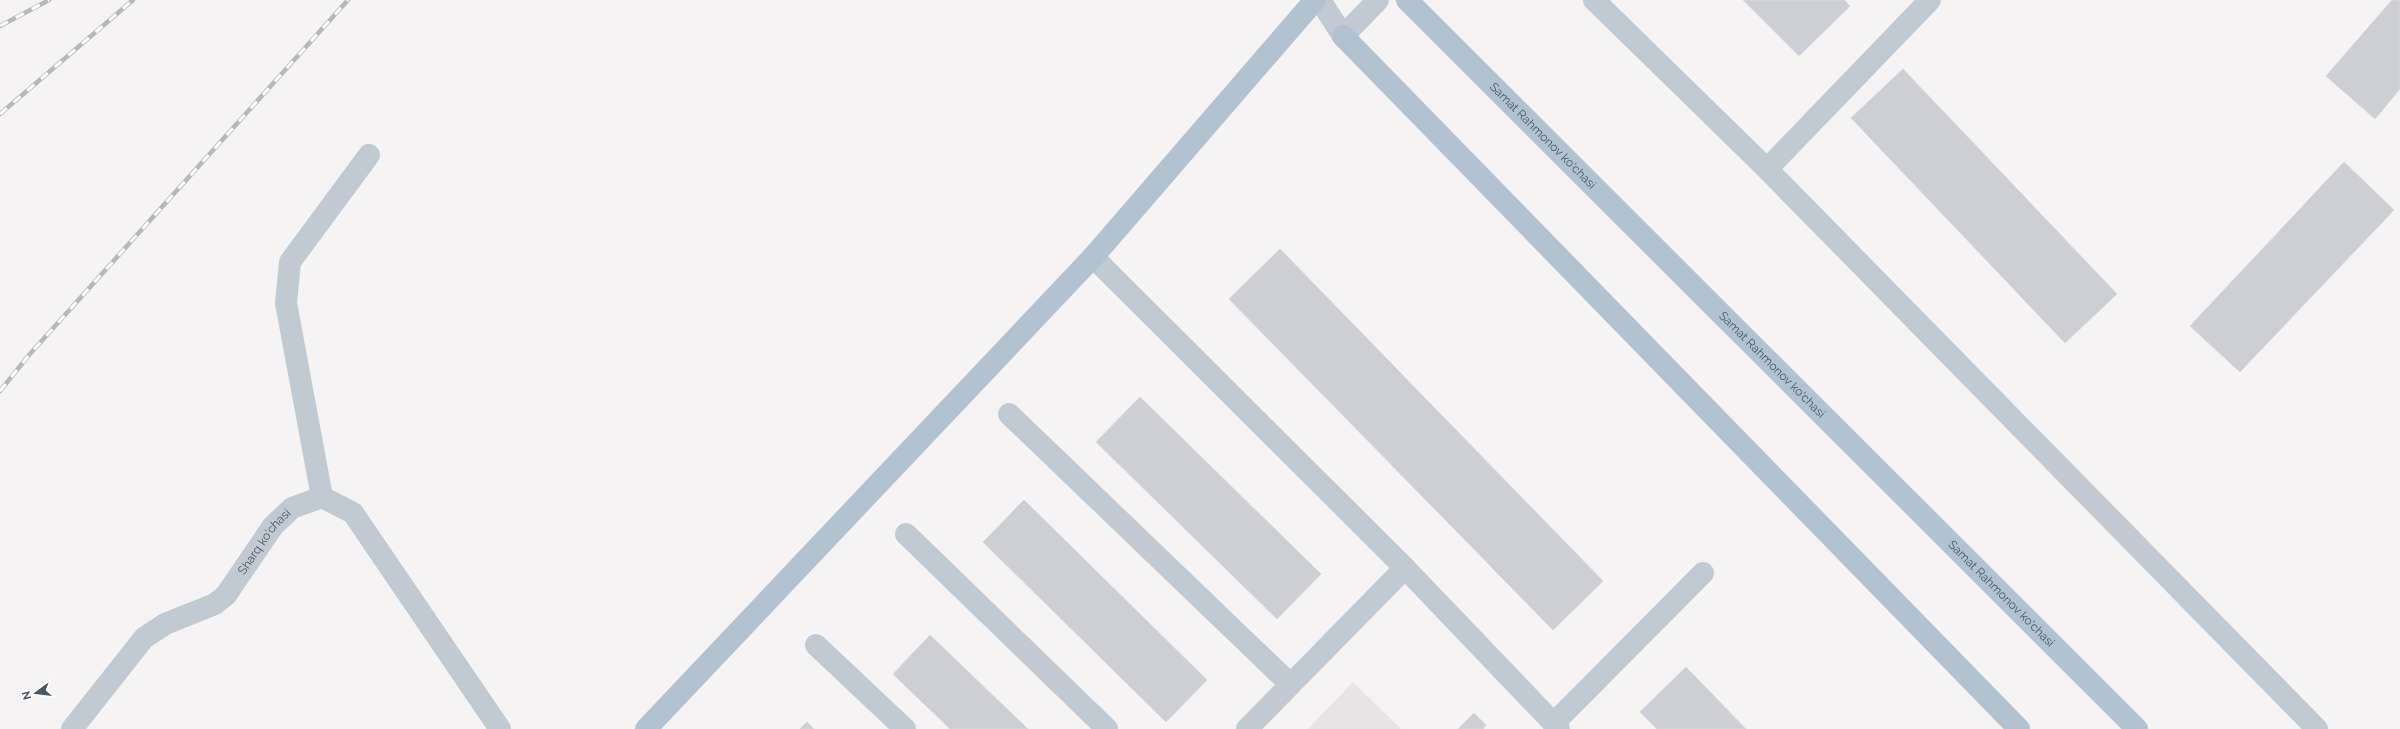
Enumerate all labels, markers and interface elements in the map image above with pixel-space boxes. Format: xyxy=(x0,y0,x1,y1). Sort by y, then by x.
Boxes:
street label: Samat Rahmonov ko'chasi xyxy=(1487,80,1599,192)
street label: Samat Rahmonov ko'chasi xyxy=(1716,309,1828,421)
street label: Sharq ko'chasi xyxy=(235,506,294,577)
street label: Samat Rahmonov ko'chasi xyxy=(1945,538,2057,650)
north arrow xyxy=(16,673,56,713)
text: N xyxy=(19,690,34,701)

